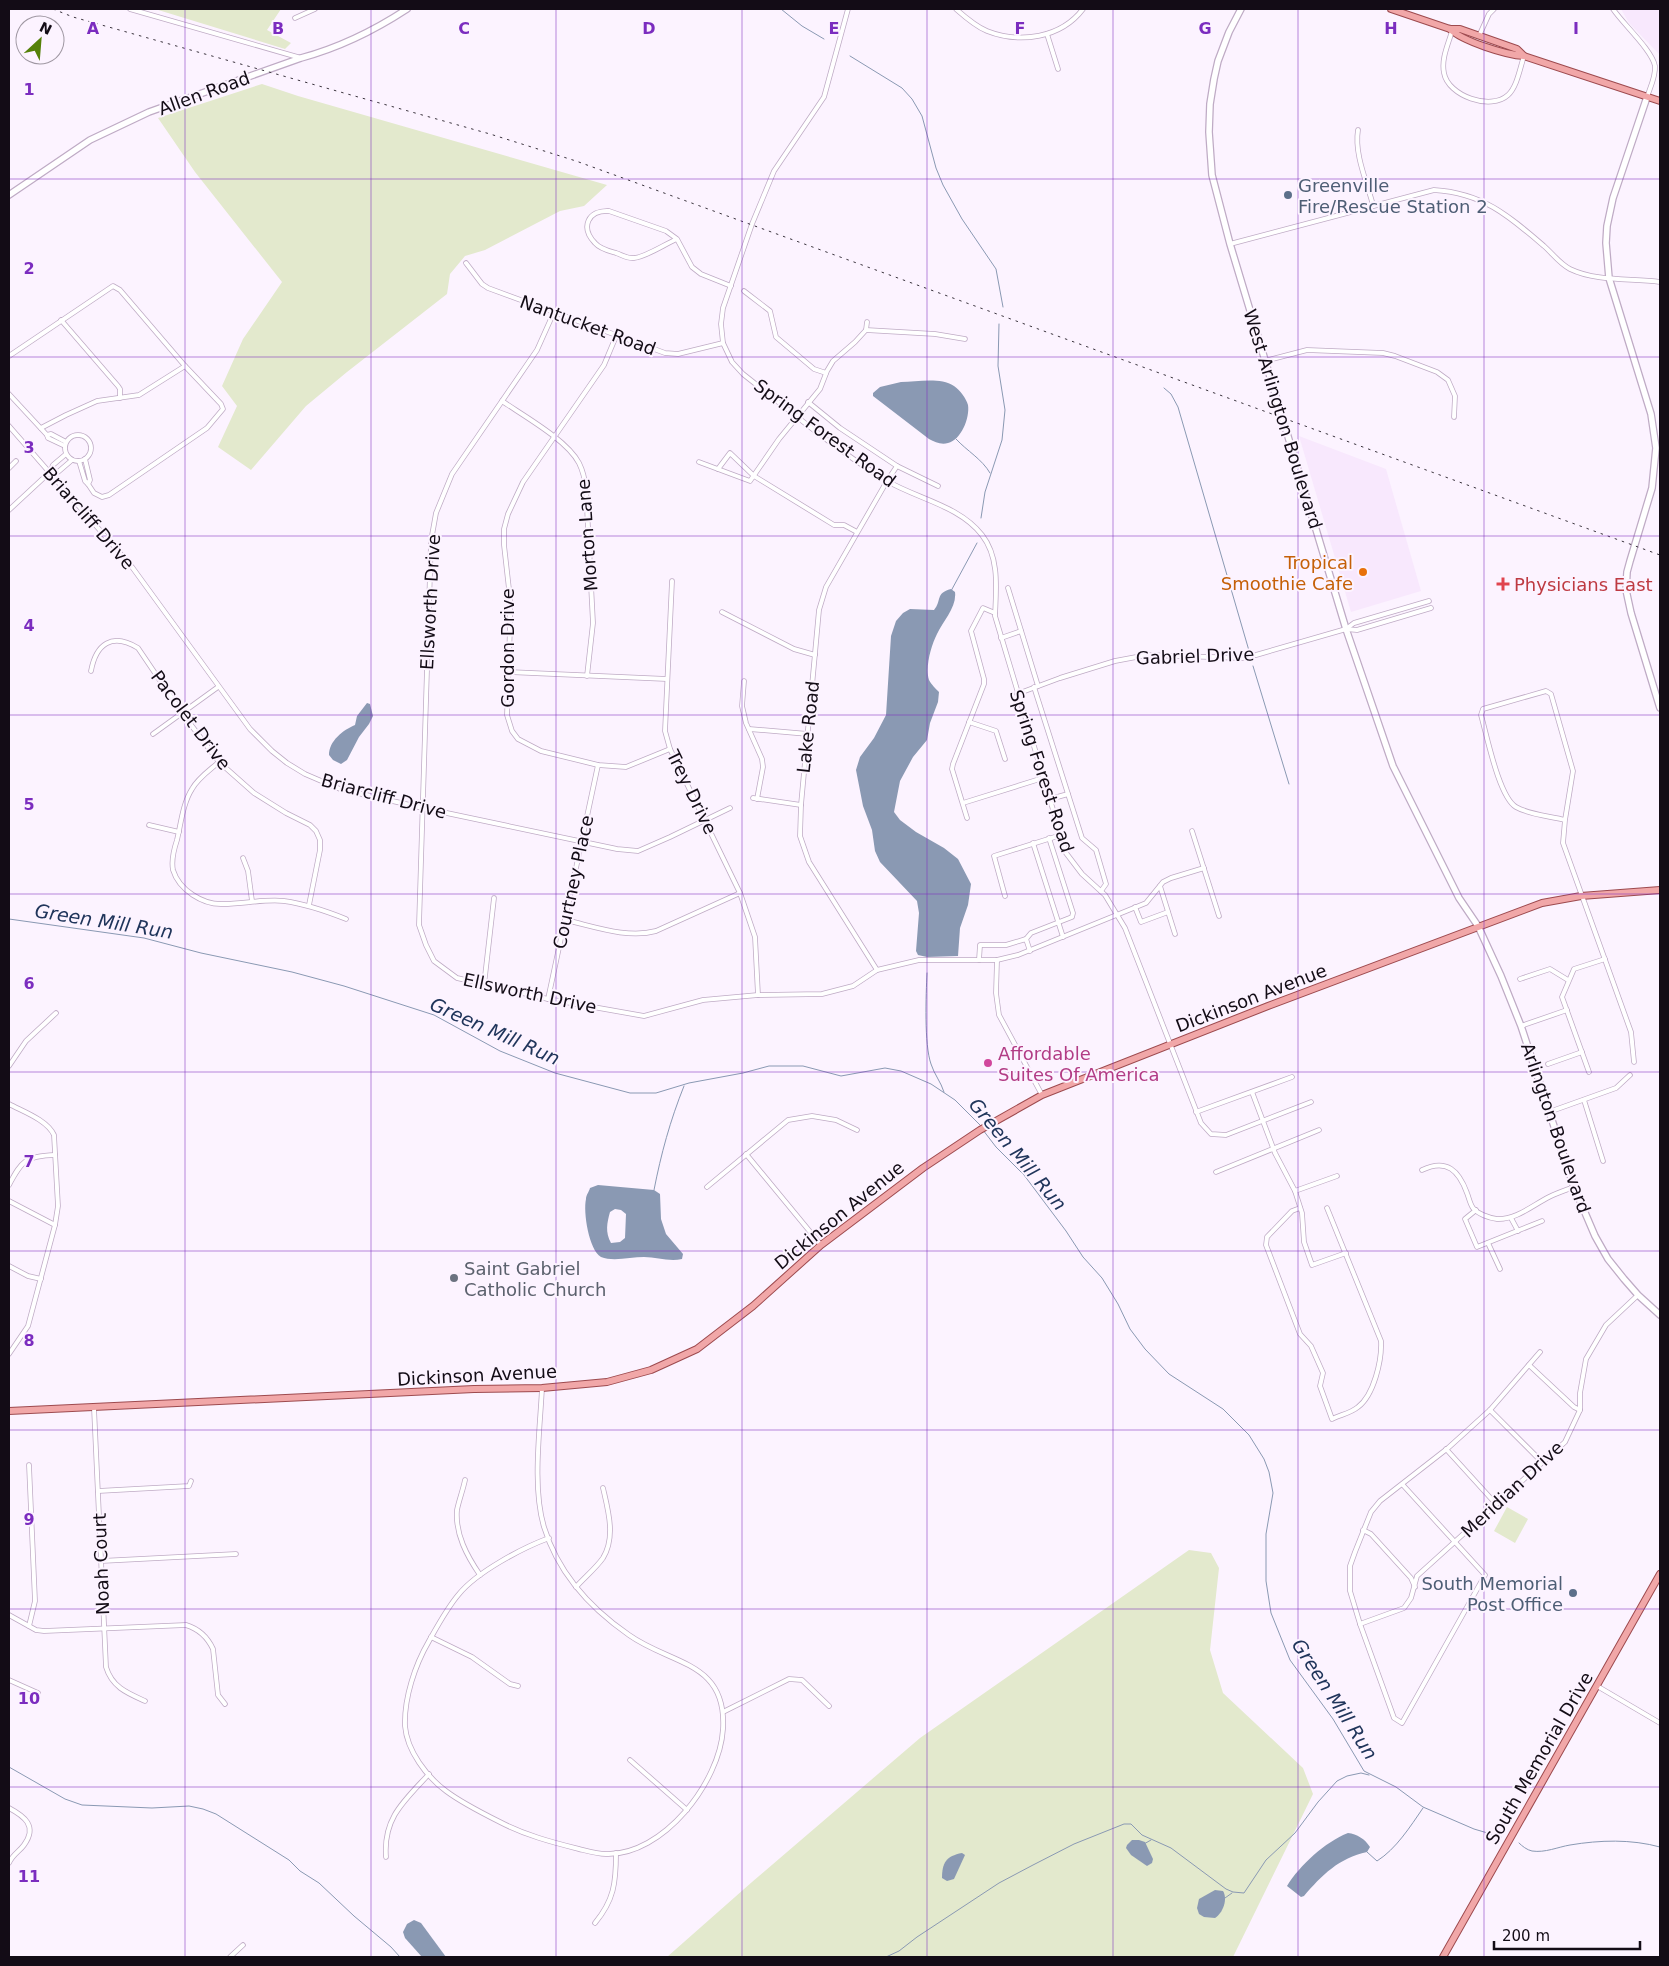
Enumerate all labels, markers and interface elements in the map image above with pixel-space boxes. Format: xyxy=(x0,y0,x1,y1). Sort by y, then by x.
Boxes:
north arrow xyxy=(15,15,65,65)
text: N xyxy=(37,19,54,38)
text: A xyxy=(87,19,100,38)
text: B xyxy=(272,19,284,38)
text: C xyxy=(458,19,470,38)
text: D xyxy=(642,19,656,38)
text: E xyxy=(829,19,839,38)
text: F xyxy=(1015,19,1025,38)
text: G xyxy=(1198,19,1212,38)
text: H xyxy=(1384,19,1398,38)
text: I xyxy=(1573,19,1579,38)
street label: Allen Road xyxy=(155,67,253,119)
text: 1 xyxy=(23,80,35,99)
place label: Greenville Fire/Rescue Station 2 xyxy=(1298,175,1488,217)
marker: Greenville Fire/Rescue Station 2 xyxy=(1282,189,1294,201)
text: 2 xyxy=(23,259,35,278)
street label: Nantucket Road xyxy=(517,291,659,359)
street label: West Arlington Boulevard xyxy=(1240,307,1326,531)
street label: Spring Forest Road xyxy=(750,375,900,491)
text: 3 xyxy=(23,438,35,457)
street label: Briarcliff Drive xyxy=(39,463,139,573)
street label: Morton Lane xyxy=(573,478,601,592)
street label: Ellsworth Drive xyxy=(416,534,444,670)
place label: Tropical Smoothie Cafe xyxy=(1221,552,1353,594)
marker: Tropical Smoothie Cafe xyxy=(1357,566,1369,578)
place label: Physicians East xyxy=(1514,574,1653,595)
marker: Physicians East xyxy=(1496,577,1510,591)
street label: Gordon Drive xyxy=(497,588,518,708)
text: 4 xyxy=(23,616,35,635)
street label: Gabriel Drive xyxy=(1135,643,1255,669)
street label: Pacolet Drive xyxy=(147,666,235,774)
street label: Lake Road xyxy=(793,680,823,774)
street label: Spring Forest Road xyxy=(1006,687,1078,855)
street label: Trey Drive xyxy=(662,746,721,837)
street label: Briarcliff Drive xyxy=(319,769,449,823)
text: 5 xyxy=(23,795,35,814)
street label: Courtney Place xyxy=(549,813,597,951)
water label: Green Mill Run xyxy=(33,899,175,943)
street label: Dickinson Avenue xyxy=(1173,960,1329,1036)
street label: Ellsworth Drive xyxy=(461,969,599,1017)
text: 6 xyxy=(23,974,35,993)
water label: Green Mill Run xyxy=(427,993,563,1069)
street label: Arlington Boulevard xyxy=(1517,1040,1595,1216)
place label: Affordable Suites Of America xyxy=(998,1043,1160,1085)
marker: Affordable Suites Of America xyxy=(982,1057,994,1069)
water label: Green Mill Run xyxy=(965,1093,1071,1215)
text: 7 xyxy=(23,1152,35,1171)
street label: Dickinson Avenue xyxy=(770,1156,908,1274)
place label: Saint Gabriel Catholic Church xyxy=(464,1258,606,1300)
marker: Saint Gabriel Catholic Church xyxy=(448,1272,460,1284)
text: 8 xyxy=(23,1331,35,1350)
street label: Dickinson Avenue xyxy=(397,1360,557,1390)
street label: Meridian Drive xyxy=(1457,1436,1567,1542)
text: 9 xyxy=(23,1510,35,1529)
street label: Noah Court xyxy=(89,1513,113,1615)
place label: South Memorial Post Office xyxy=(1421,1573,1563,1615)
marker: South Memorial Post Office xyxy=(1567,1587,1579,1599)
water label: Green Mill Run xyxy=(1288,1634,1382,1764)
street label: South Memorial Drive xyxy=(1481,1668,1597,1848)
text: 10 xyxy=(18,1689,40,1708)
text: 11 xyxy=(18,1867,40,1886)
scale bar xyxy=(1494,1918,1640,1950)
text: 200 m xyxy=(1502,1927,1550,1945)

